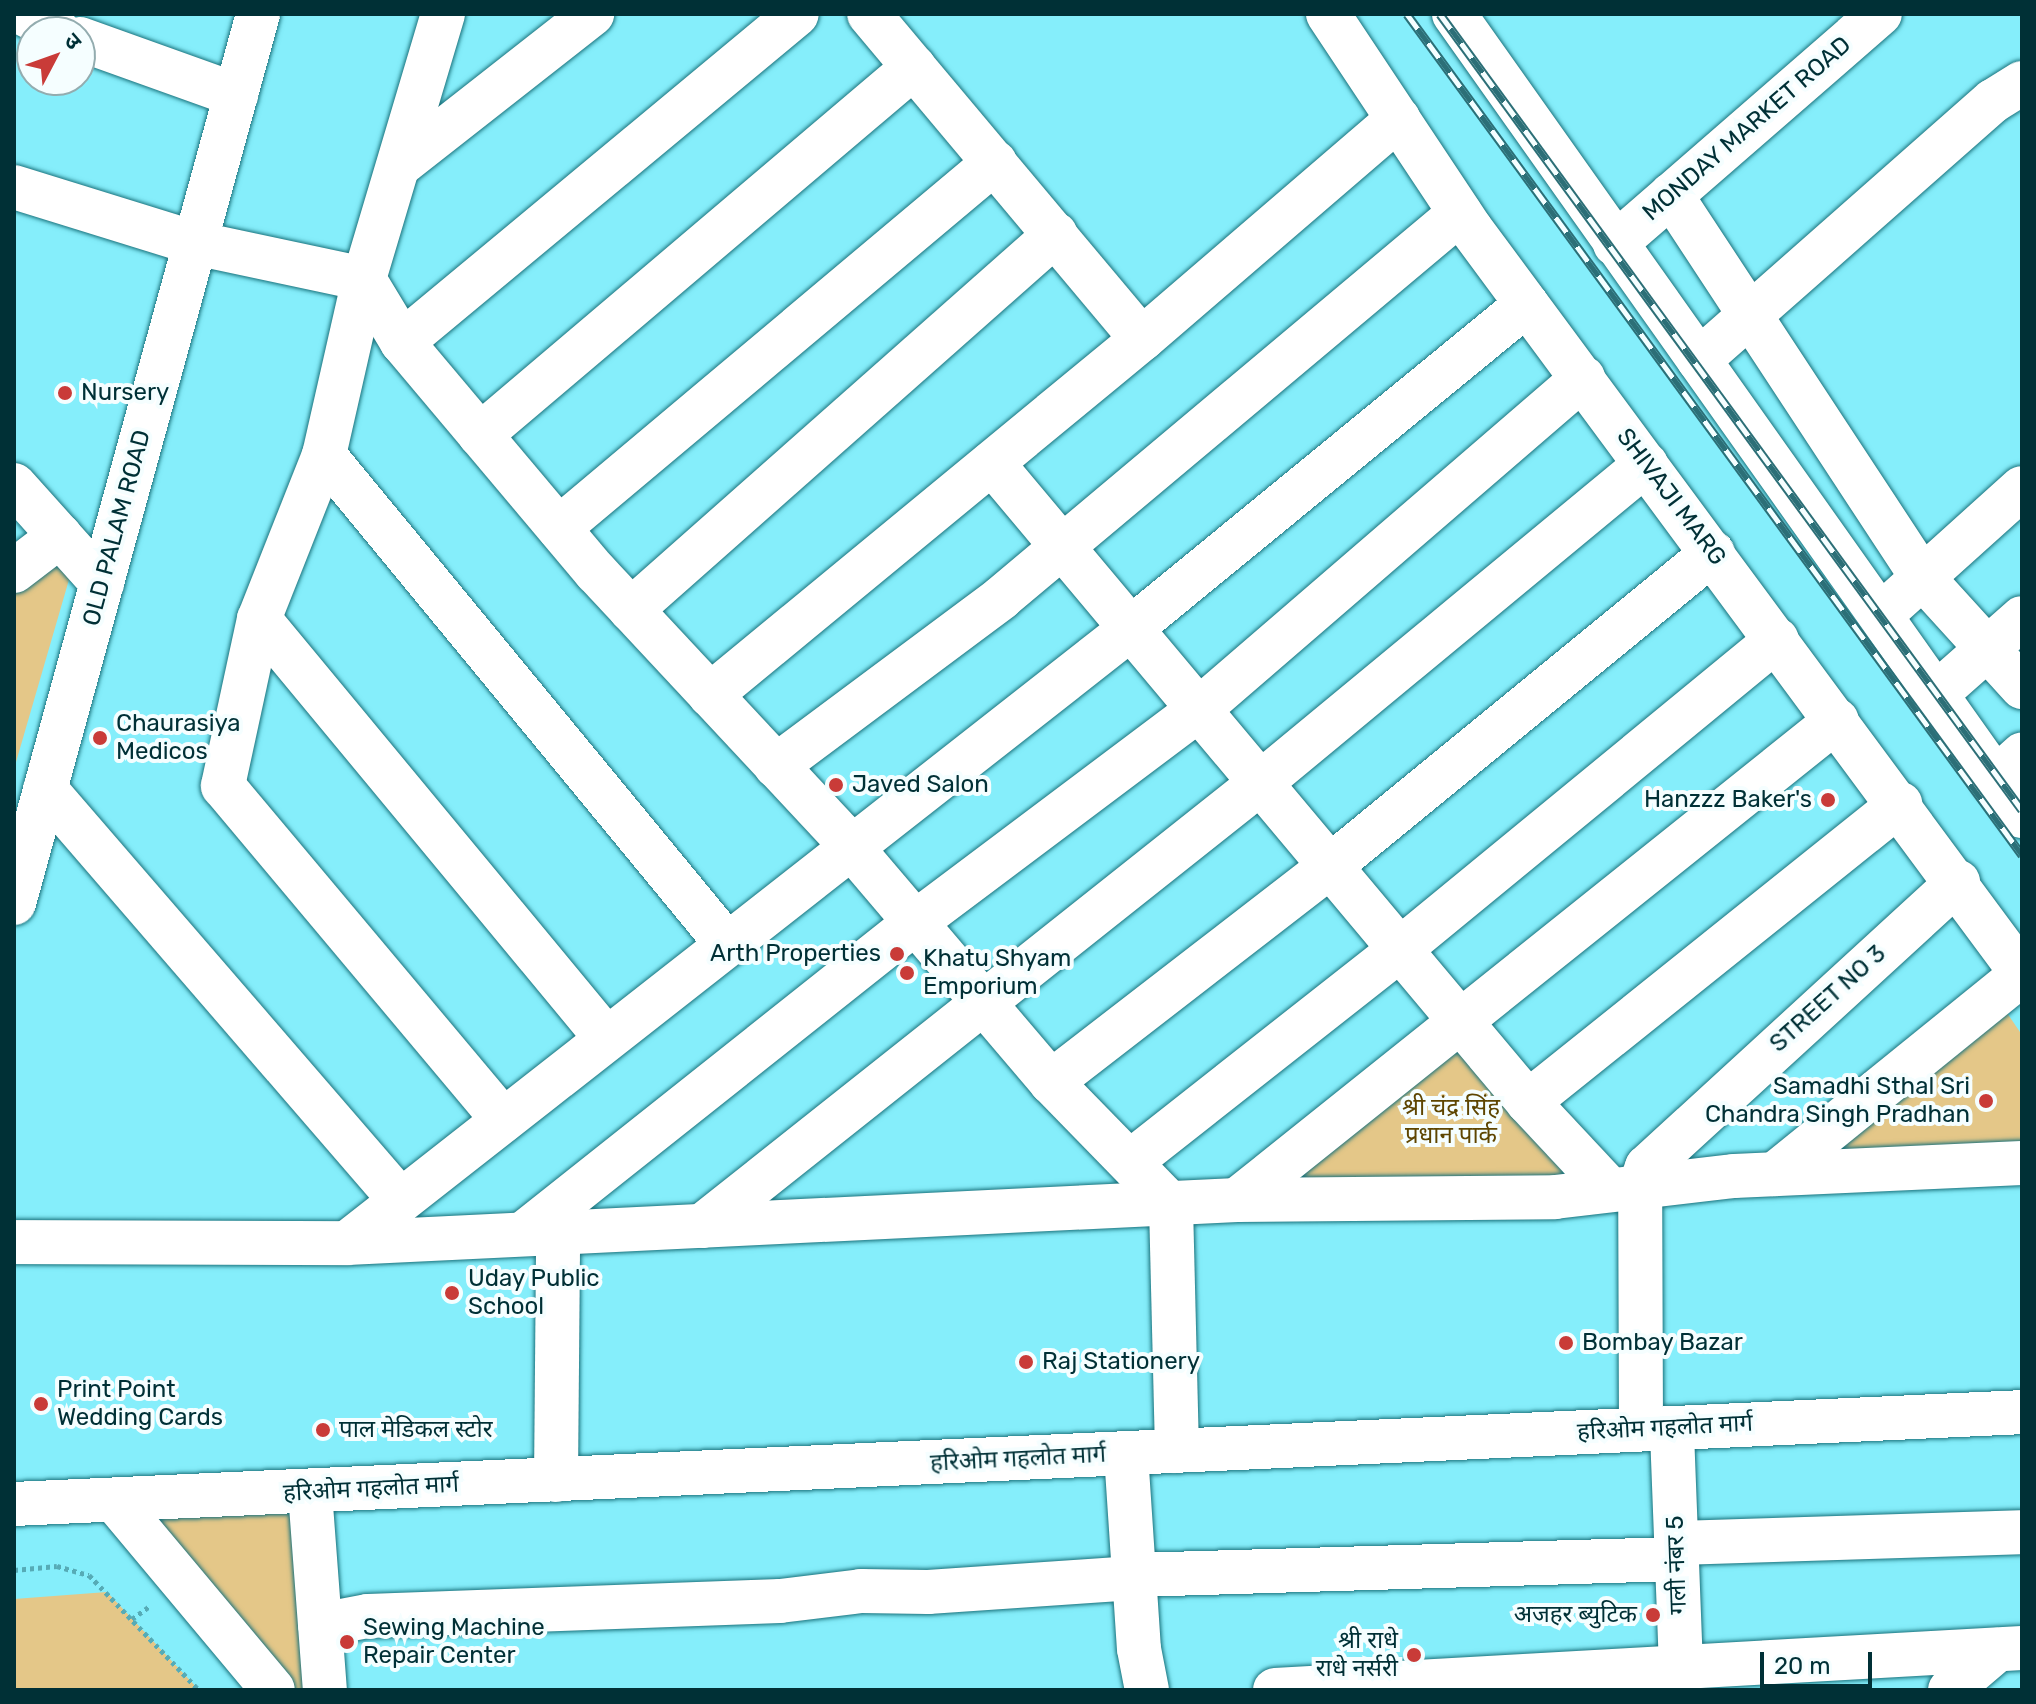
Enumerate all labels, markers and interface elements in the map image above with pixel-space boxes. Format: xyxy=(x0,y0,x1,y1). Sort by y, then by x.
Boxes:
north arrow xyxy=(16,16,96,96)
text: उ xyxy=(59,28,87,55)
street label: MONDAY MARKET ROAD xyxy=(1636,30,1858,228)
place label: Nursery xyxy=(81,379,169,407)
marker: Nursery xyxy=(56,384,74,402)
street label: SHIVAJI MARG xyxy=(1610,423,1732,571)
street label: OLD PALAM ROAD xyxy=(77,427,157,629)
place label: Chaurasiya Medicos xyxy=(116,710,241,766)
marker: Chaurasiya Medicos xyxy=(91,729,109,747)
place label: Javed Salon xyxy=(852,771,989,799)
marker: Javed Salon xyxy=(827,776,845,794)
place label: Hanzzz Baker's xyxy=(1644,786,1812,814)
marker: Hanzzz Baker's xyxy=(1819,791,1837,809)
street label: STREET NO 3 xyxy=(1764,939,1892,1059)
place label: Arth Properties xyxy=(710,940,881,968)
marker: Arth Properties xyxy=(888,945,906,963)
place label: Khatu Shyam Emporium xyxy=(923,945,1071,1001)
marker: Khatu Shyam Emporium xyxy=(898,964,916,982)
place label: Samadhi Sthal Sri Chandra Singh Pradhan xyxy=(1705,1073,1970,1129)
marker: Samadhi Sthal Sri Chandra Singh Pradhan xyxy=(1977,1092,1995,1110)
park label: श्री चंद्र सिंह प्रधान पार्क xyxy=(1402,1094,1500,1150)
place label: Uday Public School xyxy=(468,1265,600,1321)
marker: Uday Public School xyxy=(443,1284,461,1302)
place label: Bombay Bazar xyxy=(1582,1329,1743,1357)
marker: Bombay Bazar xyxy=(1557,1334,1575,1352)
place label: Raj Stationery xyxy=(1042,1348,1200,1376)
marker: Raj Stationery xyxy=(1017,1353,1035,1371)
place label: Print Point Wedding Cards xyxy=(57,1376,223,1432)
marker: Print Point Wedding Cards xyxy=(32,1395,50,1413)
street label: हरिओम गहलोत मार्ग xyxy=(1576,1409,1754,1447)
place label: पाल मेडिकल स्टोर xyxy=(339,1416,492,1444)
marker: पाल मेडिकल स्टोर xyxy=(314,1421,332,1439)
street label: हरिओम गहलोत मार्ग xyxy=(929,1440,1107,1478)
street label: हरिओम गहलोत मार्ग xyxy=(282,1470,460,1508)
street label: गली नंबर 5 xyxy=(1661,1515,1693,1615)
place label: अजहर ब्युटिक xyxy=(1514,1601,1637,1629)
marker: अजहर ब्युटिक xyxy=(1644,1606,1662,1624)
place label: Sewing Machine Repair Center xyxy=(363,1614,545,1670)
place label: श्री राधे राधे नर्सरी xyxy=(1316,1627,1398,1683)
marker: Sewing Machine Repair Center xyxy=(338,1633,356,1651)
scale bar xyxy=(1764,1636,1876,1686)
marker: श्री राधे राधे नर्सरी xyxy=(1405,1646,1423,1664)
text: 20 m xyxy=(1774,1652,1831,1680)

